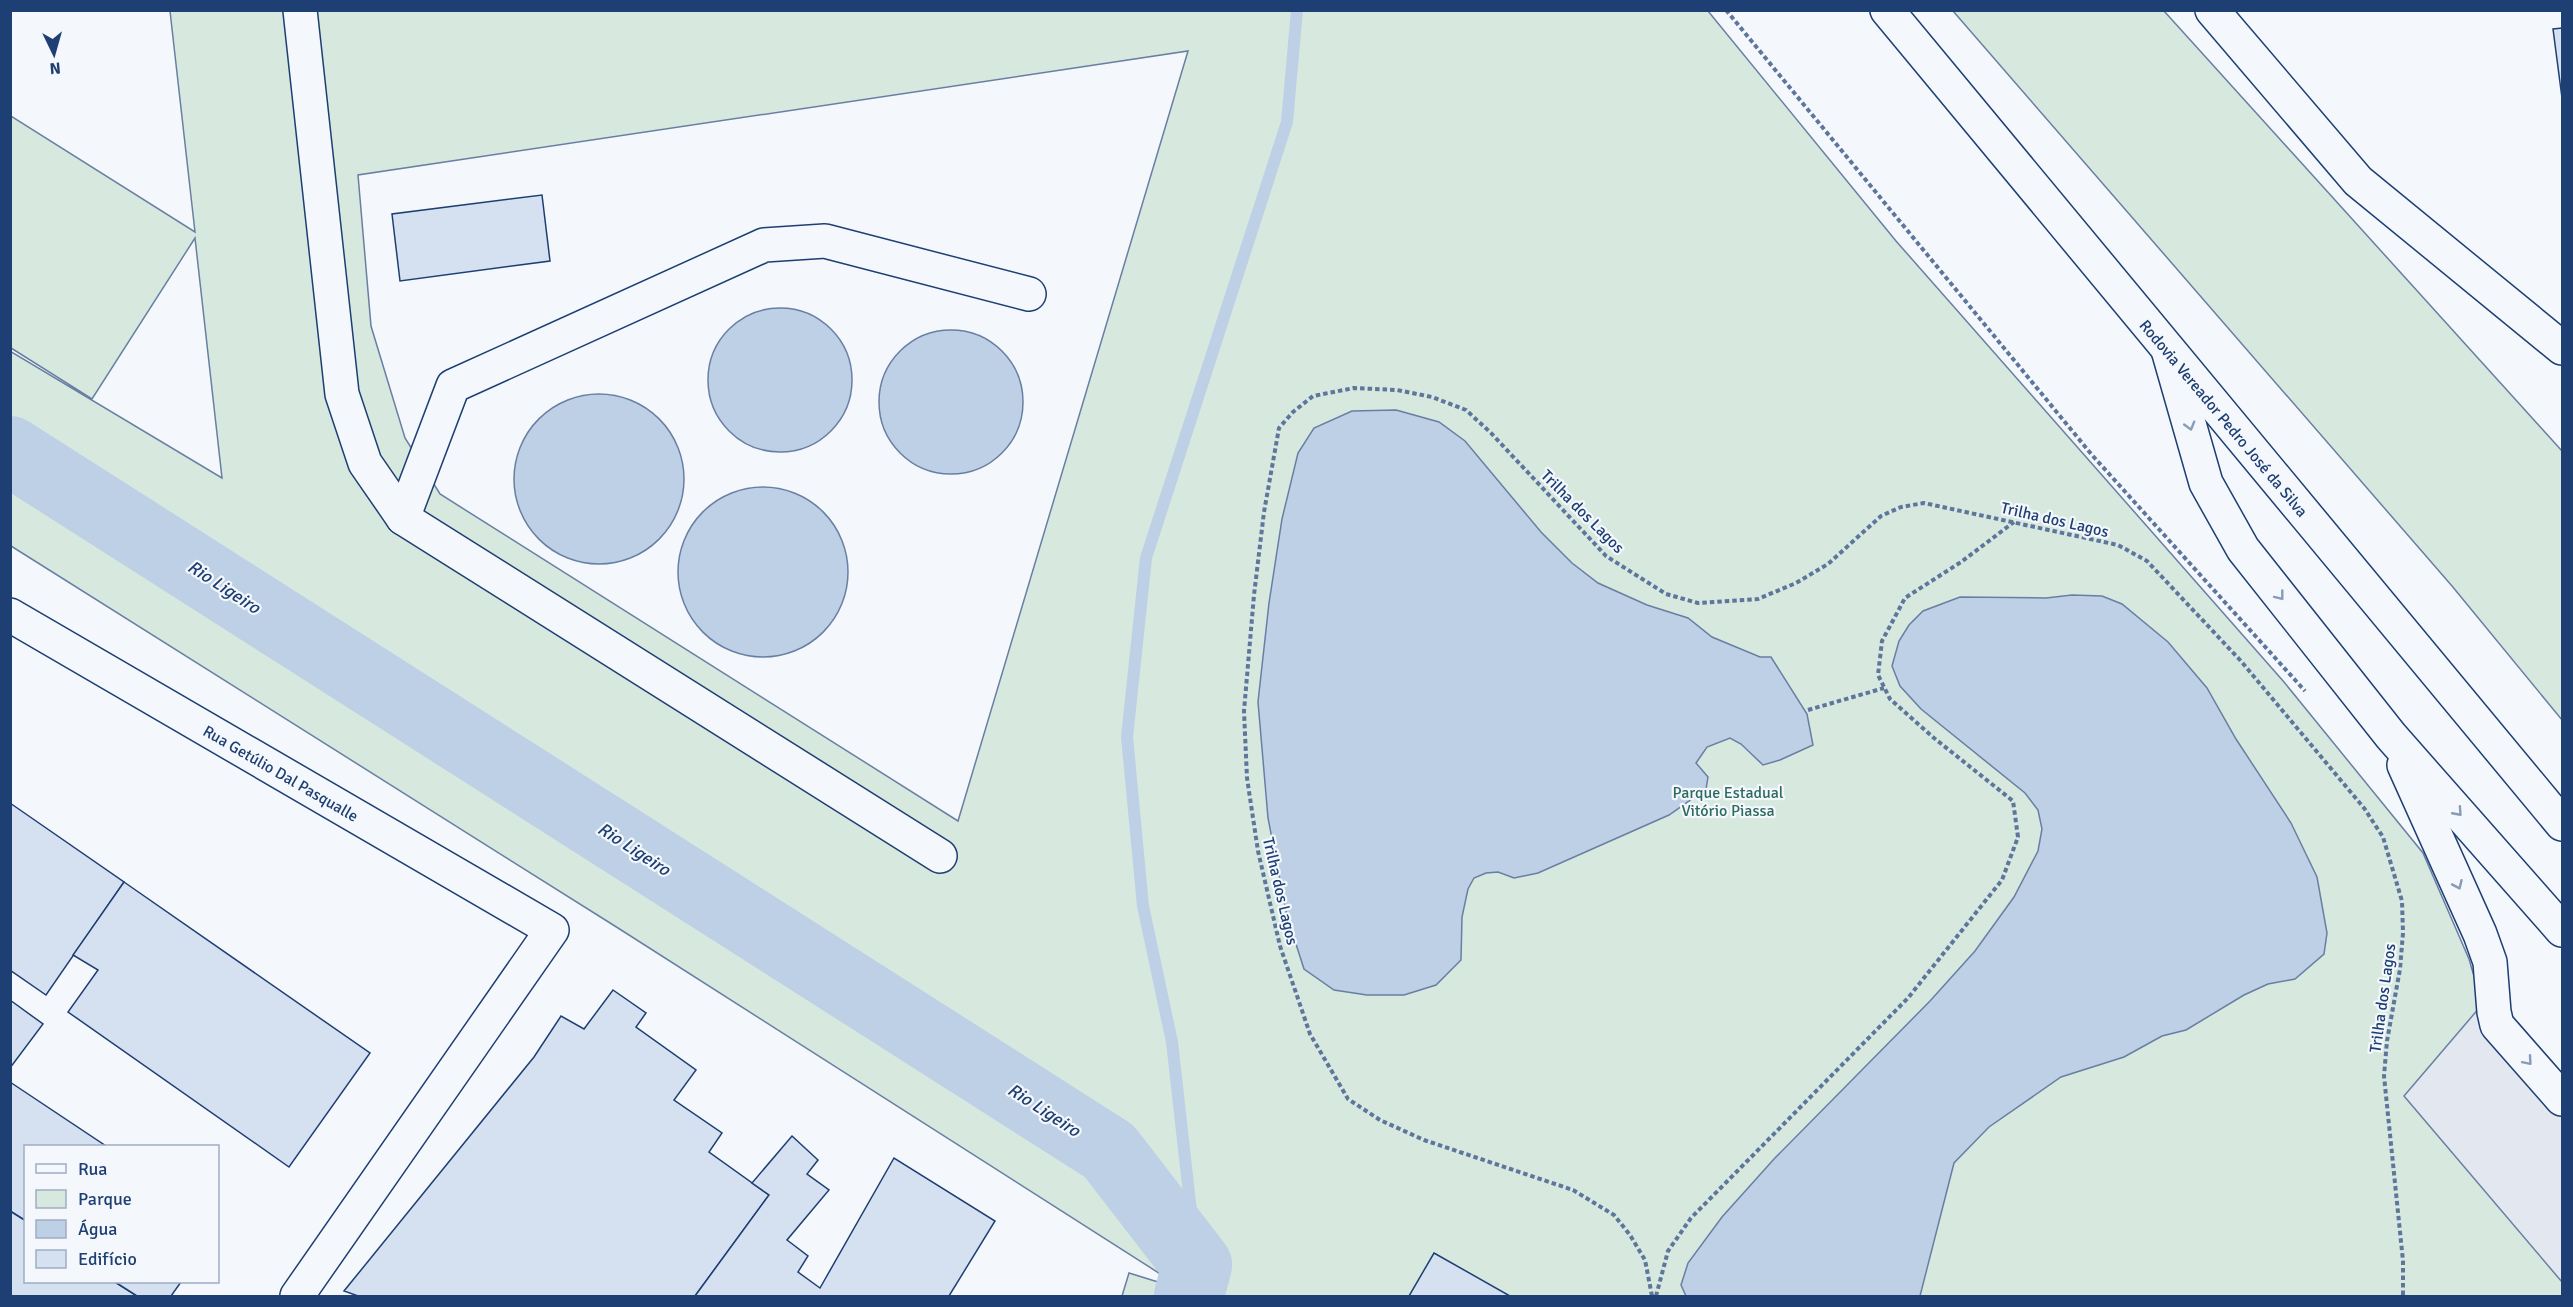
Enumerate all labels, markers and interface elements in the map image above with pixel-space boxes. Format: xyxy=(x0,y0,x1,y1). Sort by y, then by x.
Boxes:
north arrow xyxy=(24,24,84,84)
text: N xyxy=(49,57,62,78)
street label: Rodovia Vereador Pedro José da Silva xyxy=(2135,316,2312,521)
one-way arrow xyxy=(2183,420,2195,431)
street label: Trilha dos Lagos xyxy=(1536,466,1628,558)
street label: Trilha dos Lagos xyxy=(1999,498,2111,542)
water label: Rio Ligeiro xyxy=(184,555,266,619)
one-way arrow xyxy=(2273,590,2284,601)
street label: Rua Getúlio Dal Pasqualle xyxy=(199,721,362,826)
park label: Parque Estadual Vitório Piassa xyxy=(1672,783,1784,821)
one-way arrow xyxy=(2451,805,2462,815)
water label: Rio Ligeiro xyxy=(594,817,676,881)
street label: Trilha dos Lagos xyxy=(1258,835,1302,947)
one-way arrow xyxy=(2451,878,2463,889)
street label: Trilha dos Lagos xyxy=(2365,942,2401,1054)
one-way arrow xyxy=(2521,1054,2532,1065)
water label: Rio Ligeiro xyxy=(1004,1078,1086,1142)
legend xyxy=(24,1145,219,1283)
text: Rua xyxy=(78,1158,107,1180)
text: Parque xyxy=(78,1188,132,1210)
text: Água xyxy=(78,1218,117,1240)
text: Edifício xyxy=(78,1248,137,1270)

